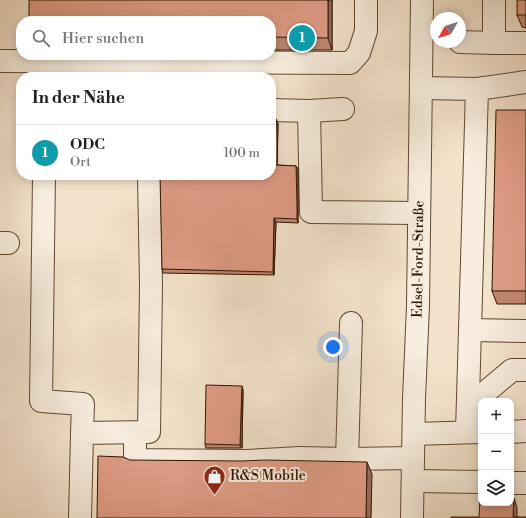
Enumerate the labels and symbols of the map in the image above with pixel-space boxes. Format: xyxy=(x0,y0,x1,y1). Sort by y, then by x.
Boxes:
north arrow xyxy=(430,12,466,48)
pin: 1 xyxy=(289,23,315,53)
street label: Edsel-Ford-Straße xyxy=(408,200,428,318)
your location xyxy=(323,337,343,357)
shop icon: R&S Mobile xyxy=(201,463,227,496)
place label: R&S Mobile xyxy=(230,467,306,485)

